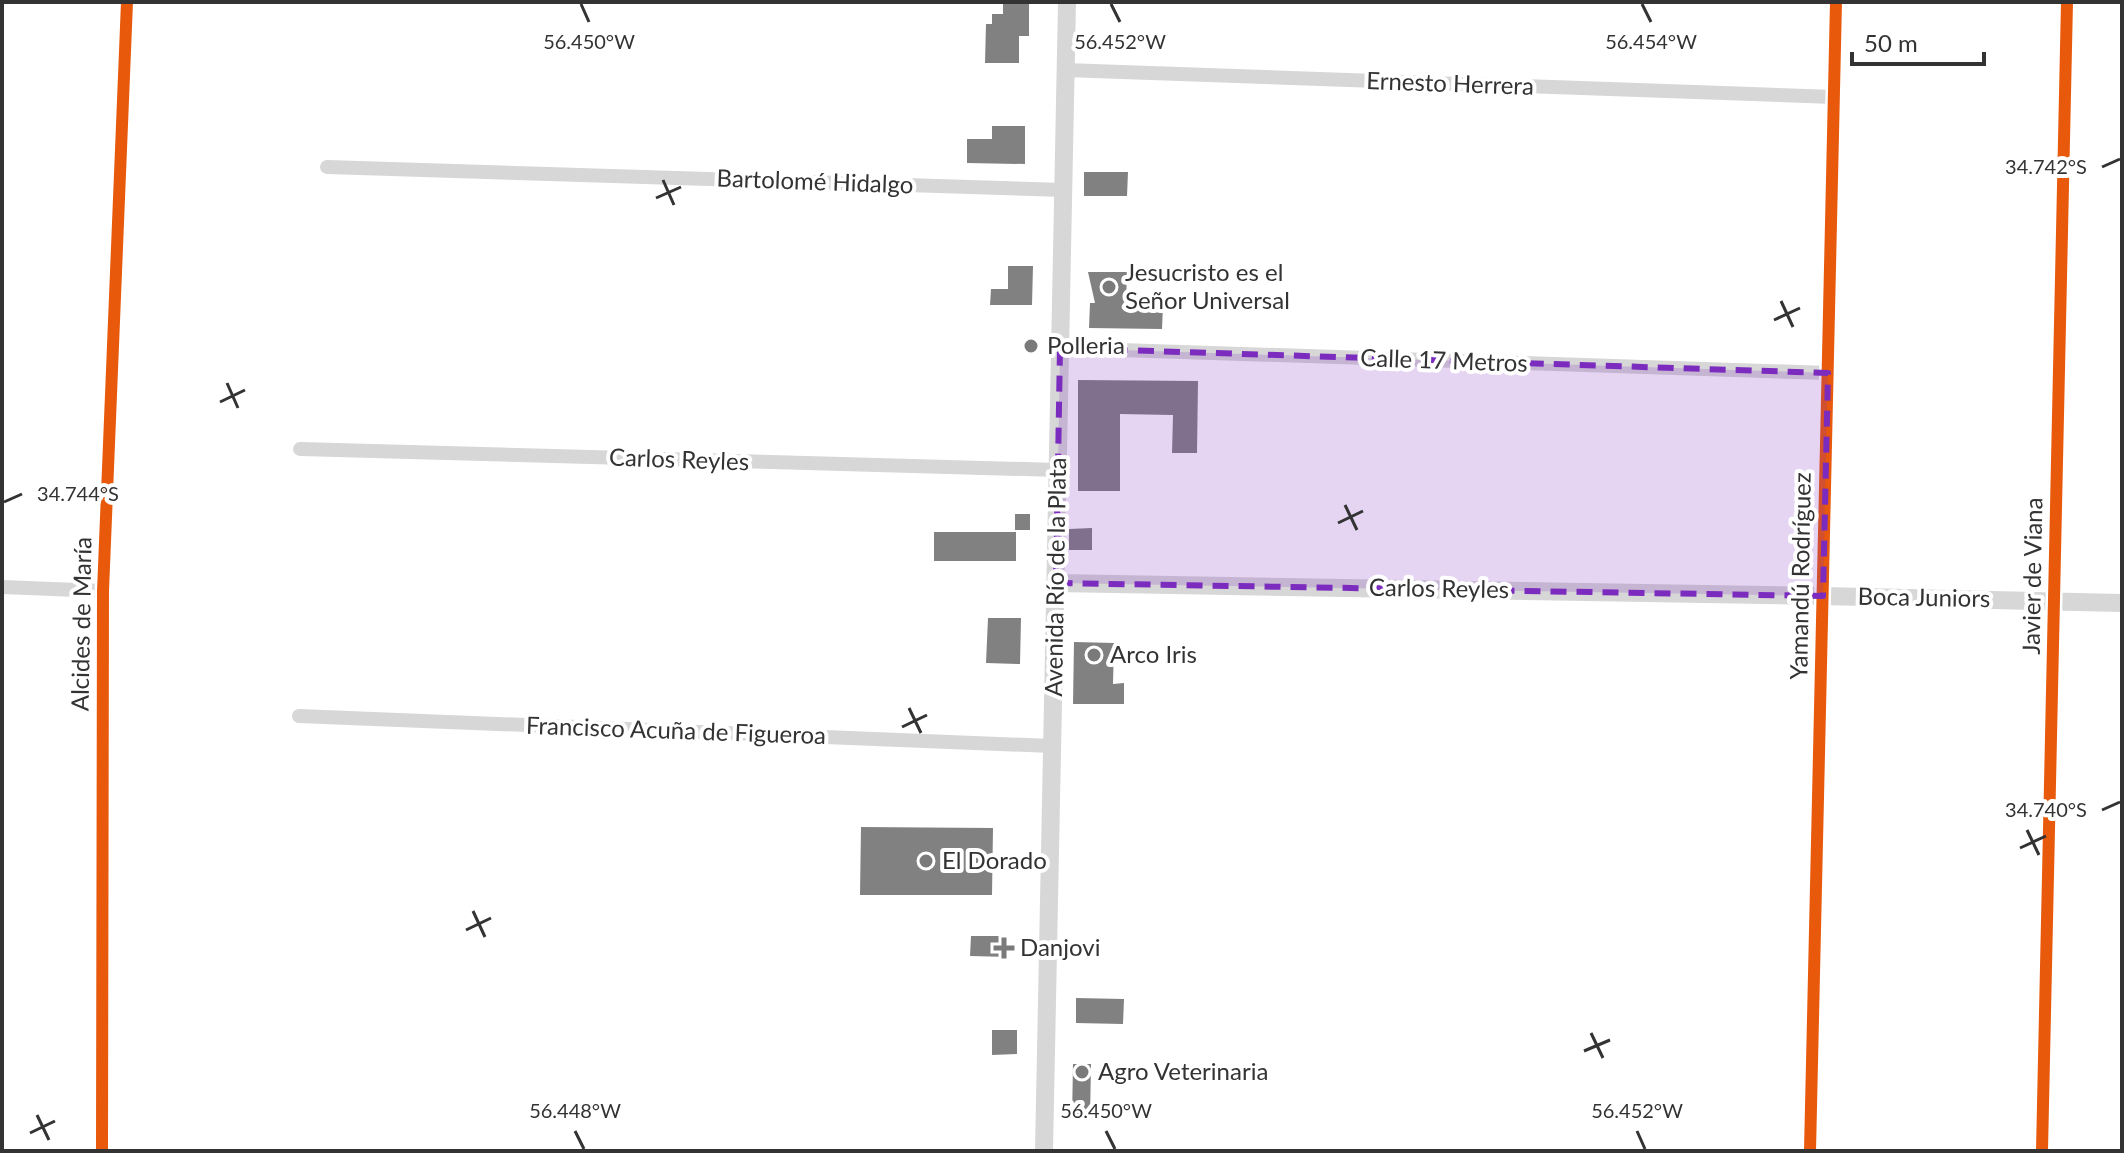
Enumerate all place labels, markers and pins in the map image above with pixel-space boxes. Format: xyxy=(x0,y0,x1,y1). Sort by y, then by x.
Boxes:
place label: Jesucristo es el Señor Universal xyxy=(1125,257,1290,314)
marker: Jesucristo es el Señor Universal xyxy=(1100,278,1118,296)
place label: Polleria xyxy=(1047,330,1125,359)
marker: Polleria xyxy=(1022,337,1040,355)
place label: Arco Iris xyxy=(1110,639,1197,668)
marker: Arco Iris xyxy=(1085,646,1103,664)
place label: El Dorado xyxy=(942,845,1047,874)
marker: El Dorado xyxy=(917,852,935,870)
place label: Danjovi xyxy=(1020,932,1100,961)
marker: Danjovi xyxy=(995,939,1013,957)
place label: Agro Veterinaria xyxy=(1098,1056,1268,1085)
marker: Agro Veterinaria xyxy=(1073,1063,1091,1081)

